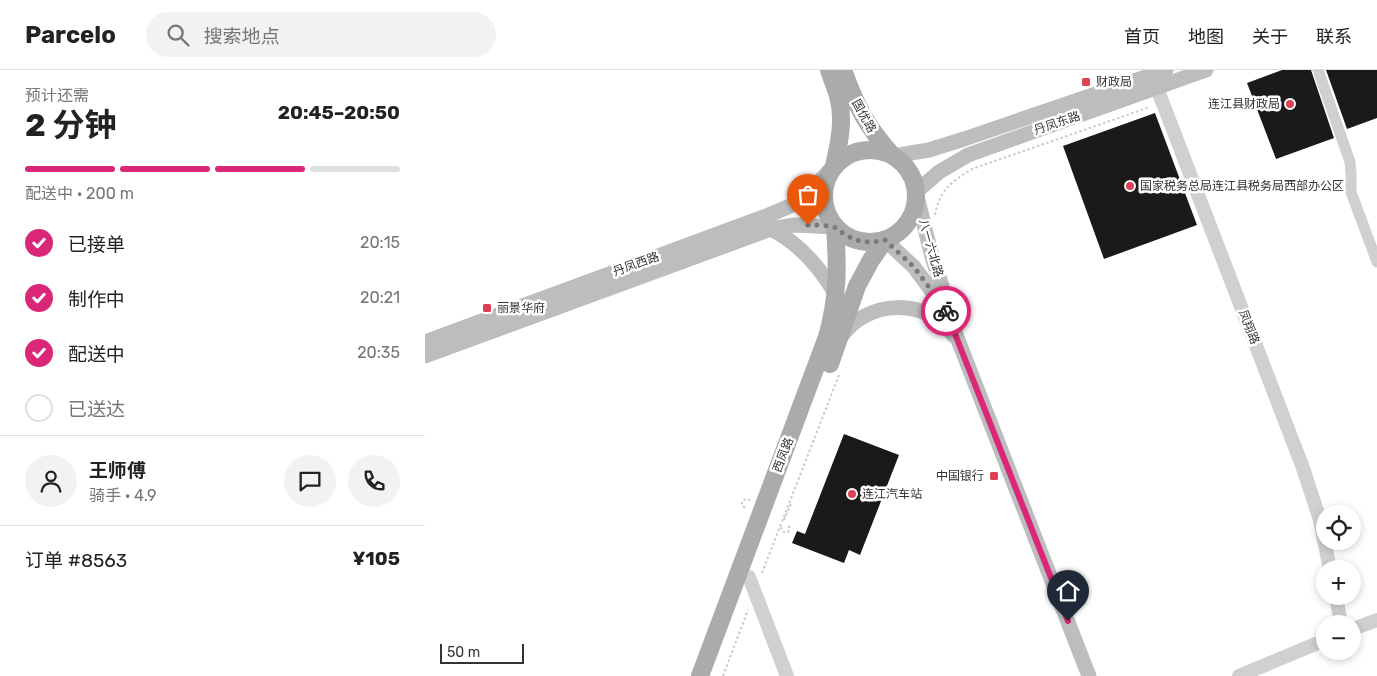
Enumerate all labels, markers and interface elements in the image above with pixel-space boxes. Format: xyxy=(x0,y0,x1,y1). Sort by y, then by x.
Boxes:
search box xyxy=(146,12,496,57)
text: Parcelo xyxy=(25,21,116,49)
icon: search xyxy=(164,21,192,49)
text: 搜索地点 xyxy=(204,25,280,48)
text: 首页 xyxy=(1124,26,1160,48)
text: 地图 xyxy=(1188,26,1224,48)
text: 关于 xyxy=(1252,26,1288,48)
text: 联系 xyxy=(1316,26,1352,48)
place label: 财政局 xyxy=(1096,75,1132,89)
marker: 财政局 xyxy=(1080,76,1092,88)
text: 预计还需 xyxy=(25,86,89,105)
street label: 国优路 xyxy=(849,97,879,135)
place label: 连江县财政局 xyxy=(1208,97,1280,111)
marker: 连江县财政局 xyxy=(1284,98,1296,110)
text: 20:45–20:50 xyxy=(278,101,400,124)
text: 2 分钟 xyxy=(25,106,117,144)
street label: 丹凤东路 xyxy=(1032,109,1082,137)
pin xyxy=(787,174,829,225)
place label: 国家税务总局连江县税务局西部办公区 xyxy=(1140,179,1344,193)
marker: 国家税务总局连江县税务局西部办公区 xyxy=(1124,180,1136,192)
icon: bag xyxy=(794,181,822,209)
text: 配送中 · 200 m xyxy=(25,184,134,203)
street label: 八一六北路 xyxy=(916,217,946,279)
icon: check xyxy=(25,229,53,257)
text: 已接单 xyxy=(68,233,125,256)
text: 20:15 xyxy=(360,233,400,252)
street label: 丹凤西路 xyxy=(611,249,661,279)
icon: check xyxy=(25,284,53,312)
courier xyxy=(921,286,971,336)
text: 制作中 xyxy=(68,288,125,311)
text: 20:21 xyxy=(360,288,400,307)
icon: bike xyxy=(932,297,960,325)
place label: 丽景华府 xyxy=(497,301,545,315)
marker: 丽景华府 xyxy=(481,302,493,314)
street label: 凤翔路 xyxy=(1236,308,1262,346)
icon: check xyxy=(25,339,53,367)
text: 配送中 xyxy=(68,343,125,366)
text: 20:35 xyxy=(357,343,400,362)
text: 已送达 xyxy=(68,398,125,421)
street label: 西凤路 xyxy=(770,436,796,474)
button: person xyxy=(25,455,77,507)
button: chat xyxy=(284,455,336,507)
button: phone xyxy=(348,455,400,507)
text: 王师傅 xyxy=(89,459,146,482)
place label: 中国银行 xyxy=(936,469,984,483)
marker: 中国银行 xyxy=(988,470,1000,482)
text: 骑手 · 4.9 xyxy=(89,486,157,505)
place label: 连江汽车站 xyxy=(862,487,922,501)
marker: 连江汽车站 xyxy=(846,488,858,500)
map controls xyxy=(1316,505,1361,660)
button: locate xyxy=(1316,505,1361,550)
text: ¥105 xyxy=(352,547,400,570)
text: 订单 #8563 xyxy=(25,549,127,572)
button: + xyxy=(1316,560,1361,605)
pin xyxy=(1047,570,1089,621)
icon: home xyxy=(1054,577,1082,605)
button: − xyxy=(1316,615,1361,660)
scale bar xyxy=(440,641,524,664)
text: 50 m xyxy=(447,644,480,661)

